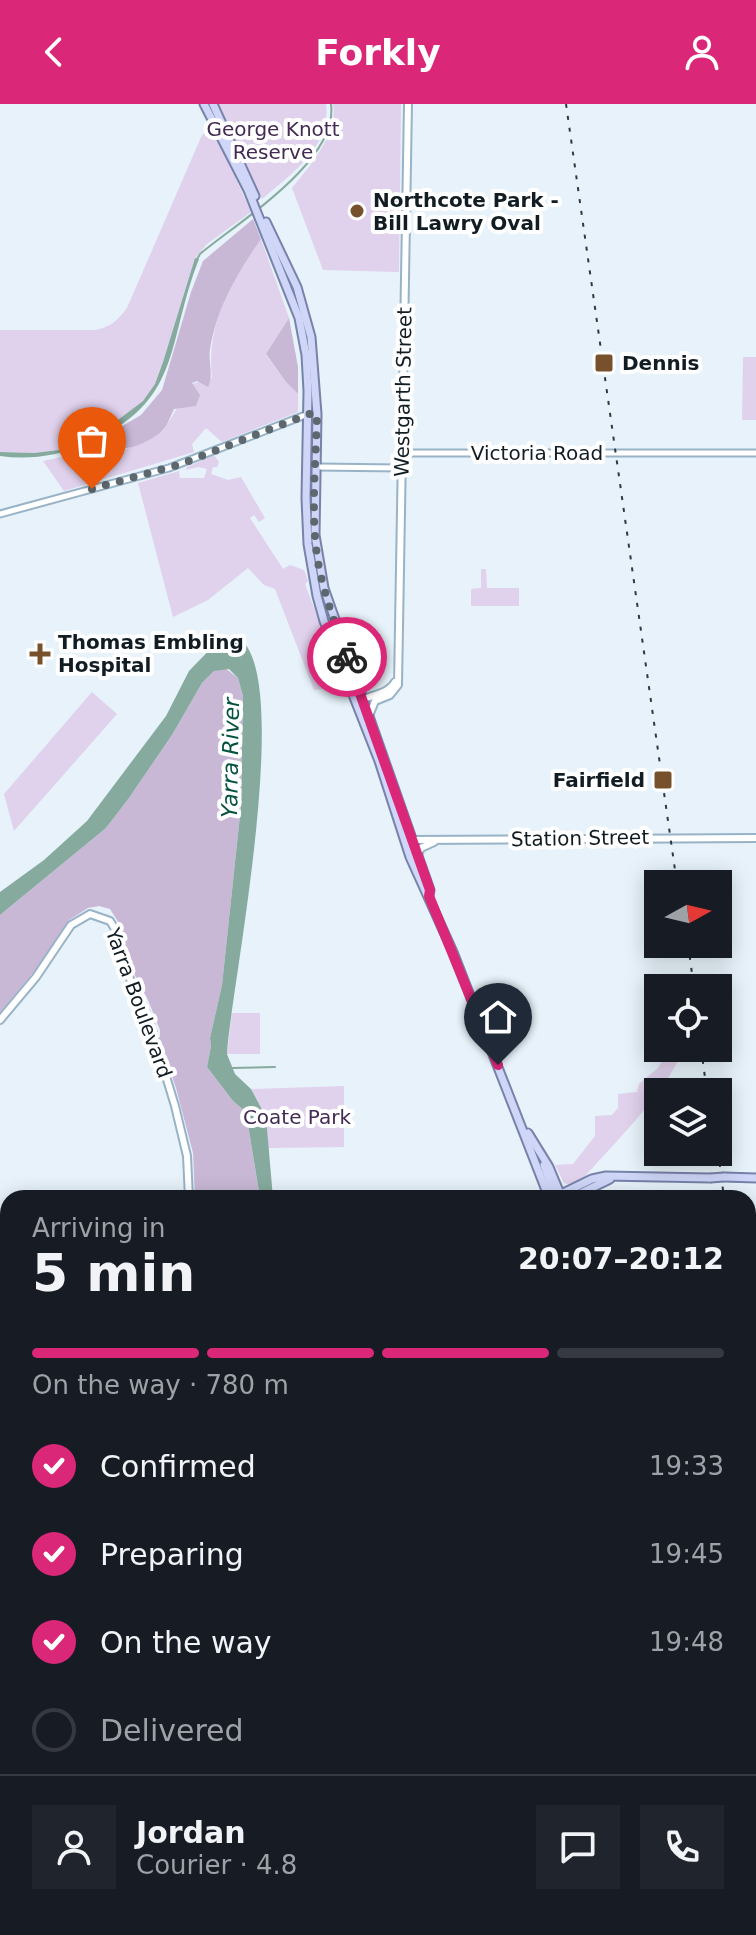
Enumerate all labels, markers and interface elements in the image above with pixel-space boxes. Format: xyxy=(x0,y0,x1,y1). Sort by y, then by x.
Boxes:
icon: back xyxy=(32,30,76,74)
icon: person xyxy=(680,30,724,74)
text: Forkly xyxy=(315,32,441,73)
park label: George Knott Reserve xyxy=(207,117,340,164)
place label: Northcote Park - Bill Lawry Oval xyxy=(373,188,559,235)
marker: Northcote Park - Bill Lawry Oval xyxy=(348,202,366,220)
street label: Westgarth Street xyxy=(390,307,416,477)
place label: Dennis xyxy=(622,351,699,375)
marker: Dennis xyxy=(593,352,615,374)
pin xyxy=(58,407,126,489)
icon: bag xyxy=(70,419,114,463)
street label: Victoria Road xyxy=(471,441,603,465)
courier xyxy=(307,617,387,697)
place label: Thomas Embling Hospital xyxy=(58,630,244,677)
icon: bike xyxy=(325,635,369,679)
marker: Thomas Embling Hospital xyxy=(29,643,51,665)
water label: Yarra River xyxy=(217,696,244,818)
place label: Fairfield xyxy=(553,768,645,792)
marker: Fairfield xyxy=(652,769,674,791)
street label: Station Street xyxy=(511,825,649,851)
north arrow xyxy=(644,870,732,958)
map controls xyxy=(644,870,732,1166)
street label: Yarra Boulevard xyxy=(100,924,177,1081)
button: locate xyxy=(644,974,732,1062)
pin xyxy=(464,983,532,1065)
icon: home xyxy=(476,995,520,1039)
button: layers xyxy=(644,1078,732,1166)
park label: Coate Park xyxy=(243,1105,352,1129)
text: Arriving in xyxy=(32,1213,166,1243)
text: 20:07–20:12 xyxy=(518,1241,724,1276)
text: 5 min xyxy=(32,1243,195,1303)
text: On the way · 780 m xyxy=(32,1370,289,1400)
icon: check xyxy=(32,1444,76,1488)
text: Confirmed xyxy=(100,1449,256,1484)
text: 19:33 xyxy=(649,1451,724,1481)
icon: check xyxy=(32,1532,76,1576)
text: Preparing xyxy=(100,1537,244,1572)
text: 19:45 xyxy=(649,1539,724,1569)
icon: check xyxy=(32,1620,76,1664)
text: On the way xyxy=(100,1625,272,1660)
text: 19:48 xyxy=(649,1627,724,1657)
text: Delivered xyxy=(100,1713,244,1748)
button: person xyxy=(32,1805,116,1889)
button: chat xyxy=(536,1805,620,1889)
button: phone xyxy=(640,1805,724,1889)
text: Jordan xyxy=(136,1815,246,1850)
text: Courier · 4.8 xyxy=(136,1850,297,1880)

